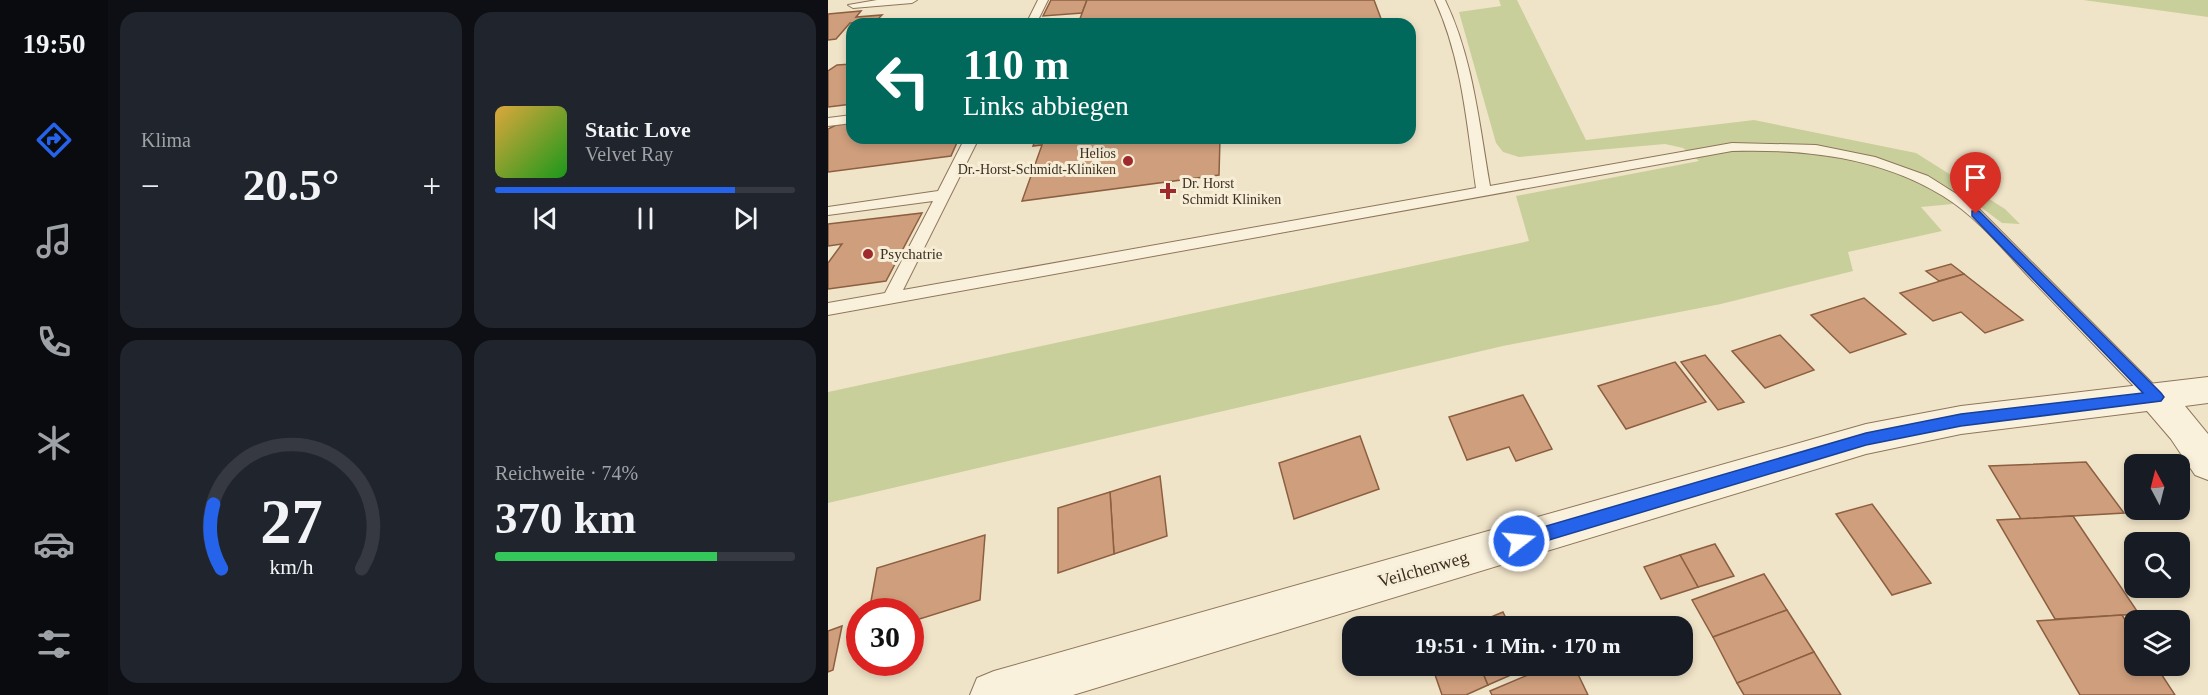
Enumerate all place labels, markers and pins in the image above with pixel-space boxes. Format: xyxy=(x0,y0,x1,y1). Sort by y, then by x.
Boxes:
place label: Helios Dr.-Horst-Schmidt-Kliniken xyxy=(958,146,1116,177)
pin xyxy=(1950,152,2001,214)
marker: Helios Dr.-Horst-Schmidt-Kliniken xyxy=(1121,154,1135,168)
place label: Dr. Horst Schmidt Kliniken xyxy=(1182,176,1281,207)
marker: Dr. Horst Schmidt Kliniken xyxy=(1159,182,1177,200)
place label: Psychatrie xyxy=(880,246,943,262)
marker: Psychatrie xyxy=(861,247,875,261)

